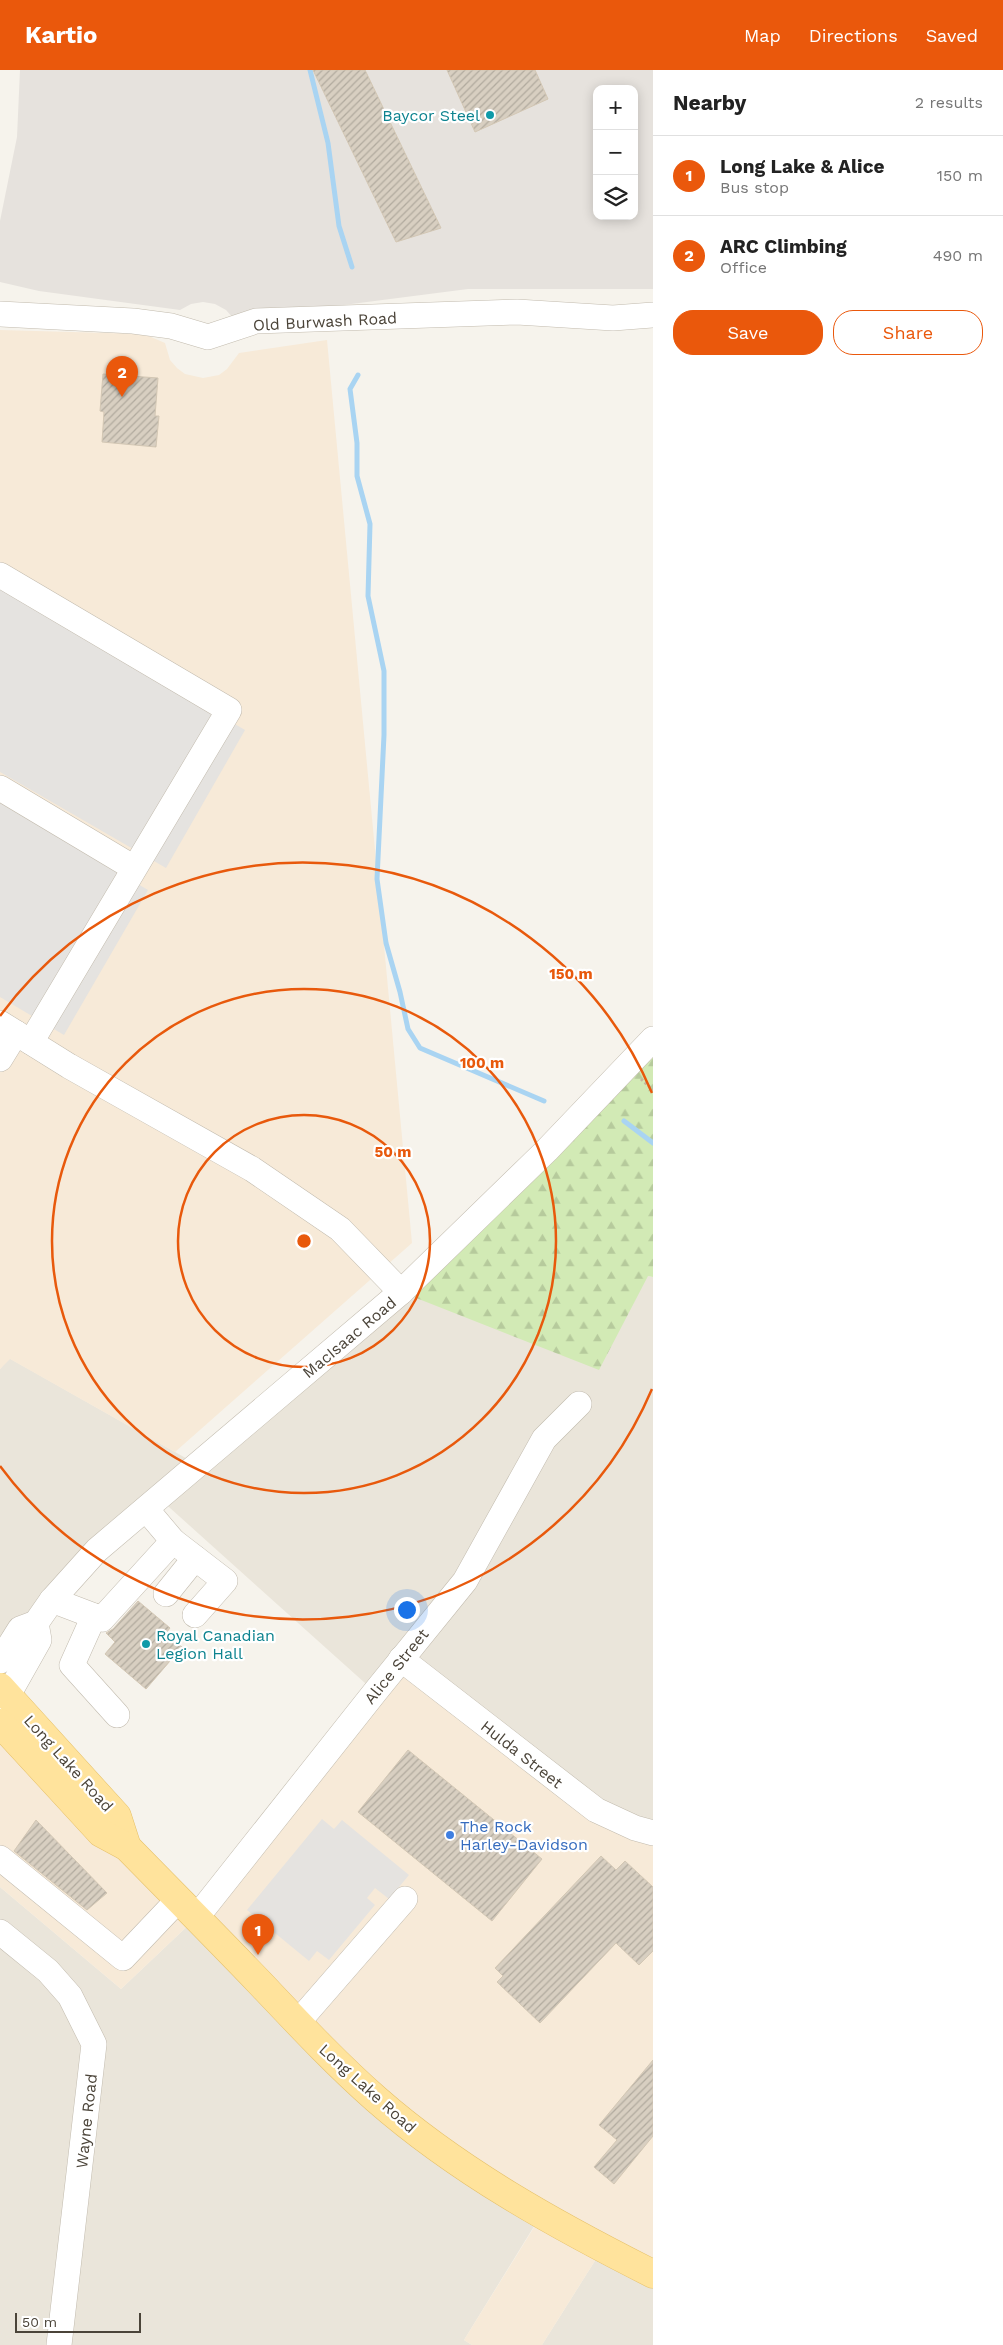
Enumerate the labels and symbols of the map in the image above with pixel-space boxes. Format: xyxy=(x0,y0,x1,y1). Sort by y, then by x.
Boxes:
place label: Baycor Steel xyxy=(382,106,480,125)
marker: Baycor Steel xyxy=(484,109,496,121)
street label: Old Burwash Road xyxy=(252,308,398,335)
pin: 2 xyxy=(106,356,138,397)
text: 150 m xyxy=(549,965,593,983)
text: 100 m xyxy=(460,1054,504,1072)
text: 50 m xyxy=(375,1143,411,1161)
centre of rings xyxy=(295,1232,313,1250)
street label: MacIsaac Road xyxy=(299,1293,400,1382)
your location xyxy=(394,1597,420,1623)
street label: Alice Street xyxy=(360,1625,433,1708)
place label: Royal Canadian Legion Hall xyxy=(156,1626,275,1663)
marker: Royal Canadian Legion Hall xyxy=(140,1638,152,1650)
street label: Long Lake Road xyxy=(20,1711,117,1816)
street label: Hulda Street xyxy=(477,1717,567,1792)
place label: The Rock Harley-Davidson xyxy=(460,1817,588,1854)
marker: The Rock Harley-Davidson xyxy=(444,1829,456,1841)
pin: 1 xyxy=(242,1914,274,1955)
street label: Long Lake Road xyxy=(315,2040,420,2137)
street label: Wayne Road xyxy=(72,2073,101,2169)
scale bar xyxy=(15,2310,141,2333)

